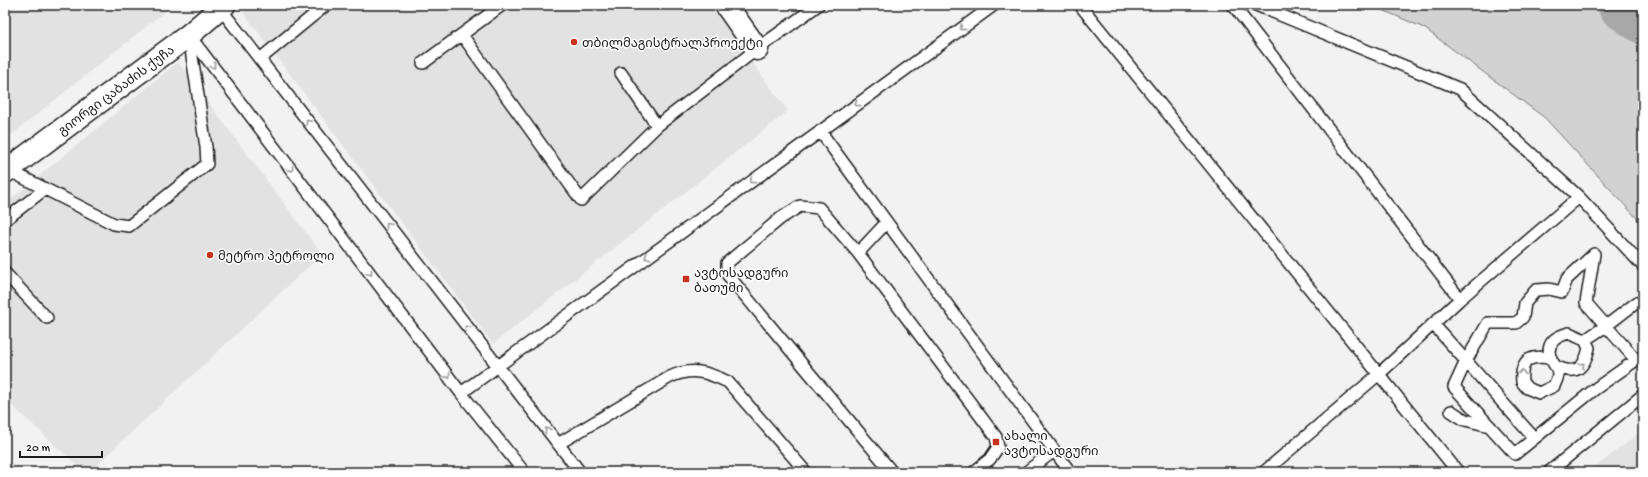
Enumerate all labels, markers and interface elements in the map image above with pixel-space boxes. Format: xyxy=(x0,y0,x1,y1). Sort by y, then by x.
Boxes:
one-way arrow xyxy=(960,23,967,30)
marker: თბილმაგისტრალპროექტი xyxy=(569,37,579,47)
place label: თბილმაგისტრალპროექტი xyxy=(582,37,763,52)
street label: გიორგი ცაბაძის ქუჩა xyxy=(56,43,178,140)
one-way arrow xyxy=(208,61,215,68)
one-way arrow xyxy=(854,99,861,107)
one-way arrow xyxy=(306,119,313,126)
one-way arrow xyxy=(287,165,294,172)
one-way arrow xyxy=(749,176,756,184)
one-way arrow xyxy=(385,222,392,229)
marker: მეტრო პეტროლი xyxy=(205,250,215,260)
place label: მეტრო პეტროლი xyxy=(218,250,335,265)
one-way arrow xyxy=(644,252,651,259)
place label: ავტოსადგური ბათუმი xyxy=(694,267,789,297)
one-way arrow xyxy=(365,268,372,275)
marker: ავტოსადგური ბათუმი xyxy=(681,274,691,284)
one-way arrow xyxy=(465,325,472,332)
one-way arrow xyxy=(1577,362,1585,370)
one-way arrow xyxy=(1518,369,1527,376)
one-way arrow xyxy=(444,372,451,379)
one-way arrow xyxy=(545,428,552,435)
place label: ახალი ავტოსადგური xyxy=(1004,430,1099,460)
scale bar xyxy=(20,433,102,459)
marker: ახალი ავტოსადგური xyxy=(991,437,1001,447)
text: 20 m xyxy=(26,442,51,456)

